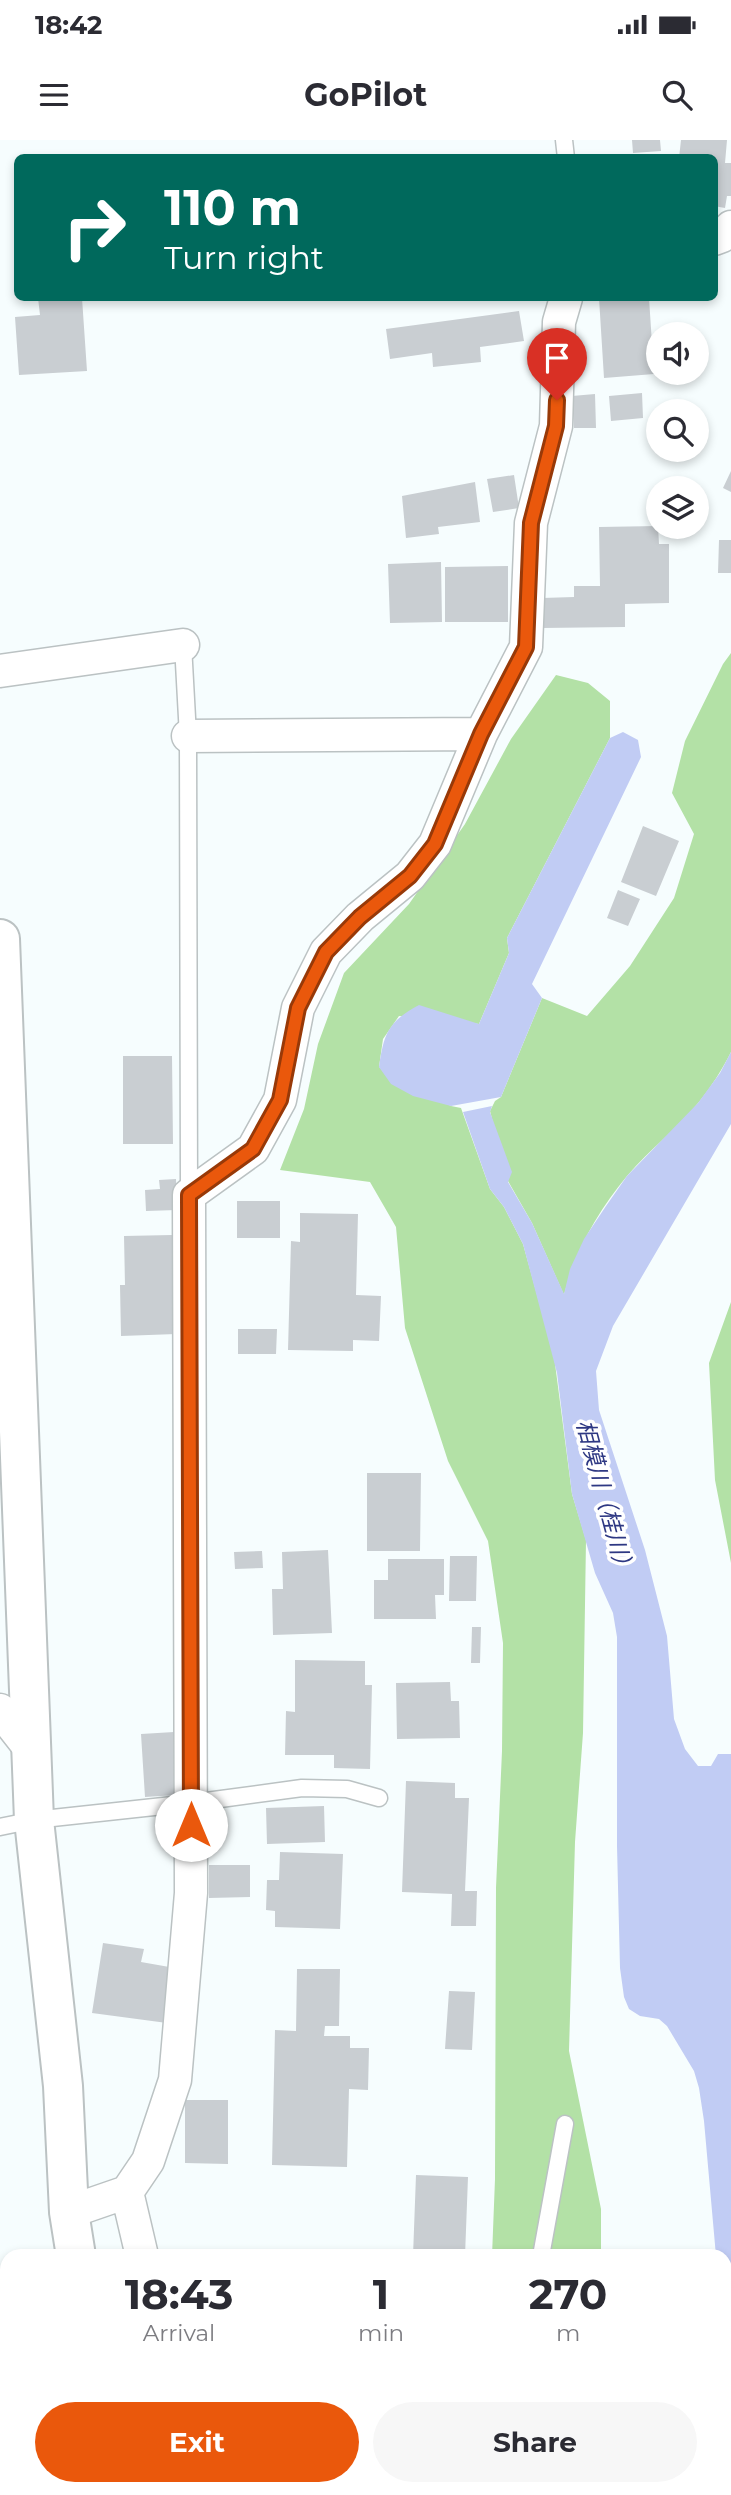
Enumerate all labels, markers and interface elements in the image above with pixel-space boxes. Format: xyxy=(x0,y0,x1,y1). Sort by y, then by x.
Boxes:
text: 18:42 xyxy=(35,9,102,41)
text: GoPilot xyxy=(304,75,427,114)
icon: menu xyxy=(35,76,73,114)
icon: search xyxy=(658,76,696,114)
text: 110 m xyxy=(164,178,301,237)
icon: right xyxy=(49,182,140,273)
text: Turn right xyxy=(164,238,324,277)
map controls xyxy=(646,322,709,539)
button: sound xyxy=(646,322,709,385)
pin xyxy=(527,328,587,400)
icon: arrive xyxy=(538,339,576,377)
button: search xyxy=(646,399,709,462)
button: layers xyxy=(646,476,709,539)
water label: 相模川（桂川） xyxy=(571,1417,639,1579)
position arrow xyxy=(154,1788,228,1862)
text: 18:43 xyxy=(125,2268,233,2320)
text: 1 xyxy=(373,2268,389,2320)
text: 270 xyxy=(529,2268,607,2320)
text: Arrival xyxy=(143,2319,215,2347)
text: min xyxy=(358,2319,404,2347)
text: m xyxy=(556,2319,580,2347)
button: Exit xyxy=(35,2402,359,2482)
button: Share xyxy=(373,2402,697,2482)

